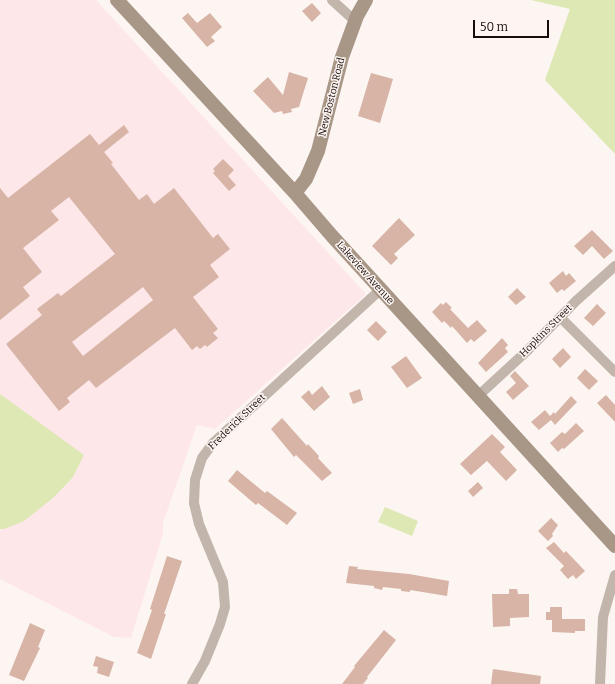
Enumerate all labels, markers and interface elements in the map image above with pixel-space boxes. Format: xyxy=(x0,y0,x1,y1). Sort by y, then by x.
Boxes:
scale bar xyxy=(475,12,551,38)
text: 50 m xyxy=(480,20,508,34)
street label: New Boston Road xyxy=(316,56,348,138)
street label: Lakeview Avenue xyxy=(334,239,396,307)
street label: Hopkins Street xyxy=(517,302,575,360)
street label: Frederick Street xyxy=(206,392,268,452)

